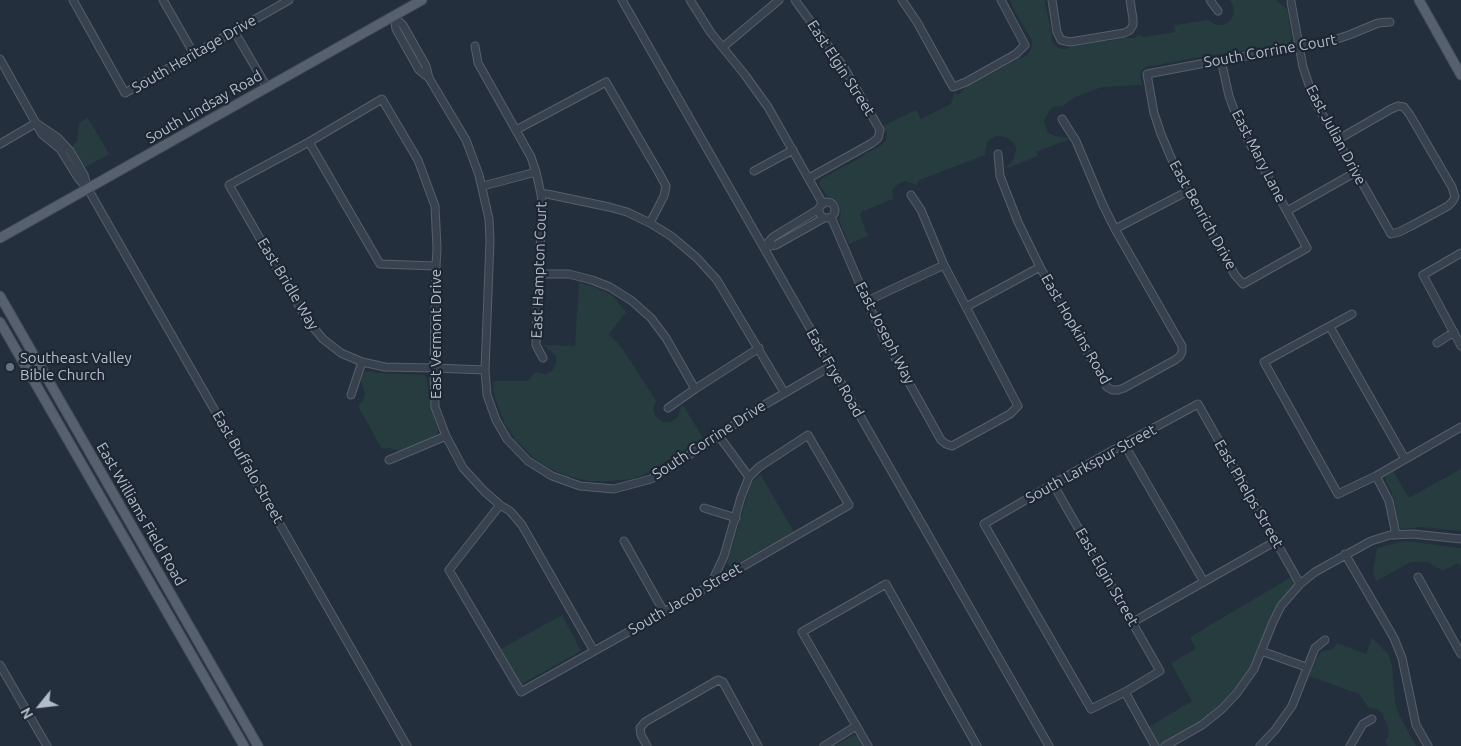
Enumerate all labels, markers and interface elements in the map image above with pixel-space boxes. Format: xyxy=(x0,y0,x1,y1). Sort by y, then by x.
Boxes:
street label: South Heritage Drive xyxy=(129,11,259,97)
street label: East Elgin Street xyxy=(803,17,879,119)
street label: South Corrine Court xyxy=(1202,30,1338,72)
street label: South Lindsay Road xyxy=(143,66,265,148)
street label: East Julian Drive xyxy=(1302,82,1370,188)
street label: East Mary Lane xyxy=(1228,107,1290,205)
street label: East Benrich Drive xyxy=(1166,157,1240,273)
street label: East Hampton Court xyxy=(528,201,550,339)
street label: East Bridle Way xyxy=(254,235,322,333)
street label: East Vermont Drive xyxy=(427,269,445,399)
street label: East Hopkins Road xyxy=(1037,271,1115,387)
street label: East Joseph Way xyxy=(852,279,918,387)
street label: East Frye Road xyxy=(802,326,868,420)
place label: Southeast Valley Bible Church xyxy=(20,349,132,384)
marker: Southeast Valley Bible Church xyxy=(4,361,16,373)
street label: South Corrine Drive xyxy=(649,397,769,483)
street label: East Buffalo Street xyxy=(208,407,288,527)
street label: South Larkspur Street xyxy=(1023,421,1159,507)
street label: East Phelps Street xyxy=(1211,437,1287,551)
street label: East Williams Field Road xyxy=(93,439,189,589)
street label: East Elgin Street xyxy=(1072,525,1142,629)
street label: South Jacob Street xyxy=(625,559,745,639)
north arrow xyxy=(15,681,65,731)
text: N xyxy=(17,705,36,722)

